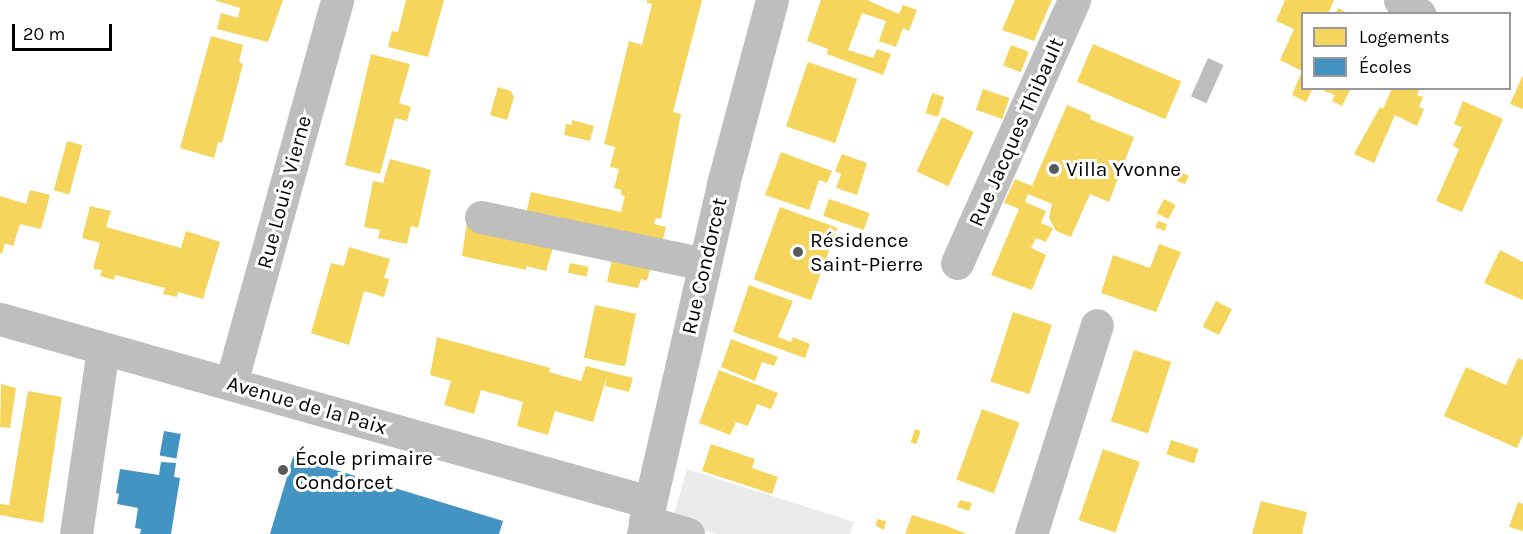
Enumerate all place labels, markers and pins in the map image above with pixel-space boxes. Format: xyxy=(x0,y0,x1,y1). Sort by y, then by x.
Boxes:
place label: Villa Yvonne xyxy=(1066,156,1181,182)
marker: Villa Yvonne xyxy=(1047,162,1061,176)
place label: Résidence Saint-Pierre xyxy=(810,227,923,277)
marker: Résidence Saint-Pierre xyxy=(791,245,805,259)
place label: École primaire Condorcet xyxy=(295,445,433,495)
marker: École primaire Condorcet xyxy=(276,463,290,477)

